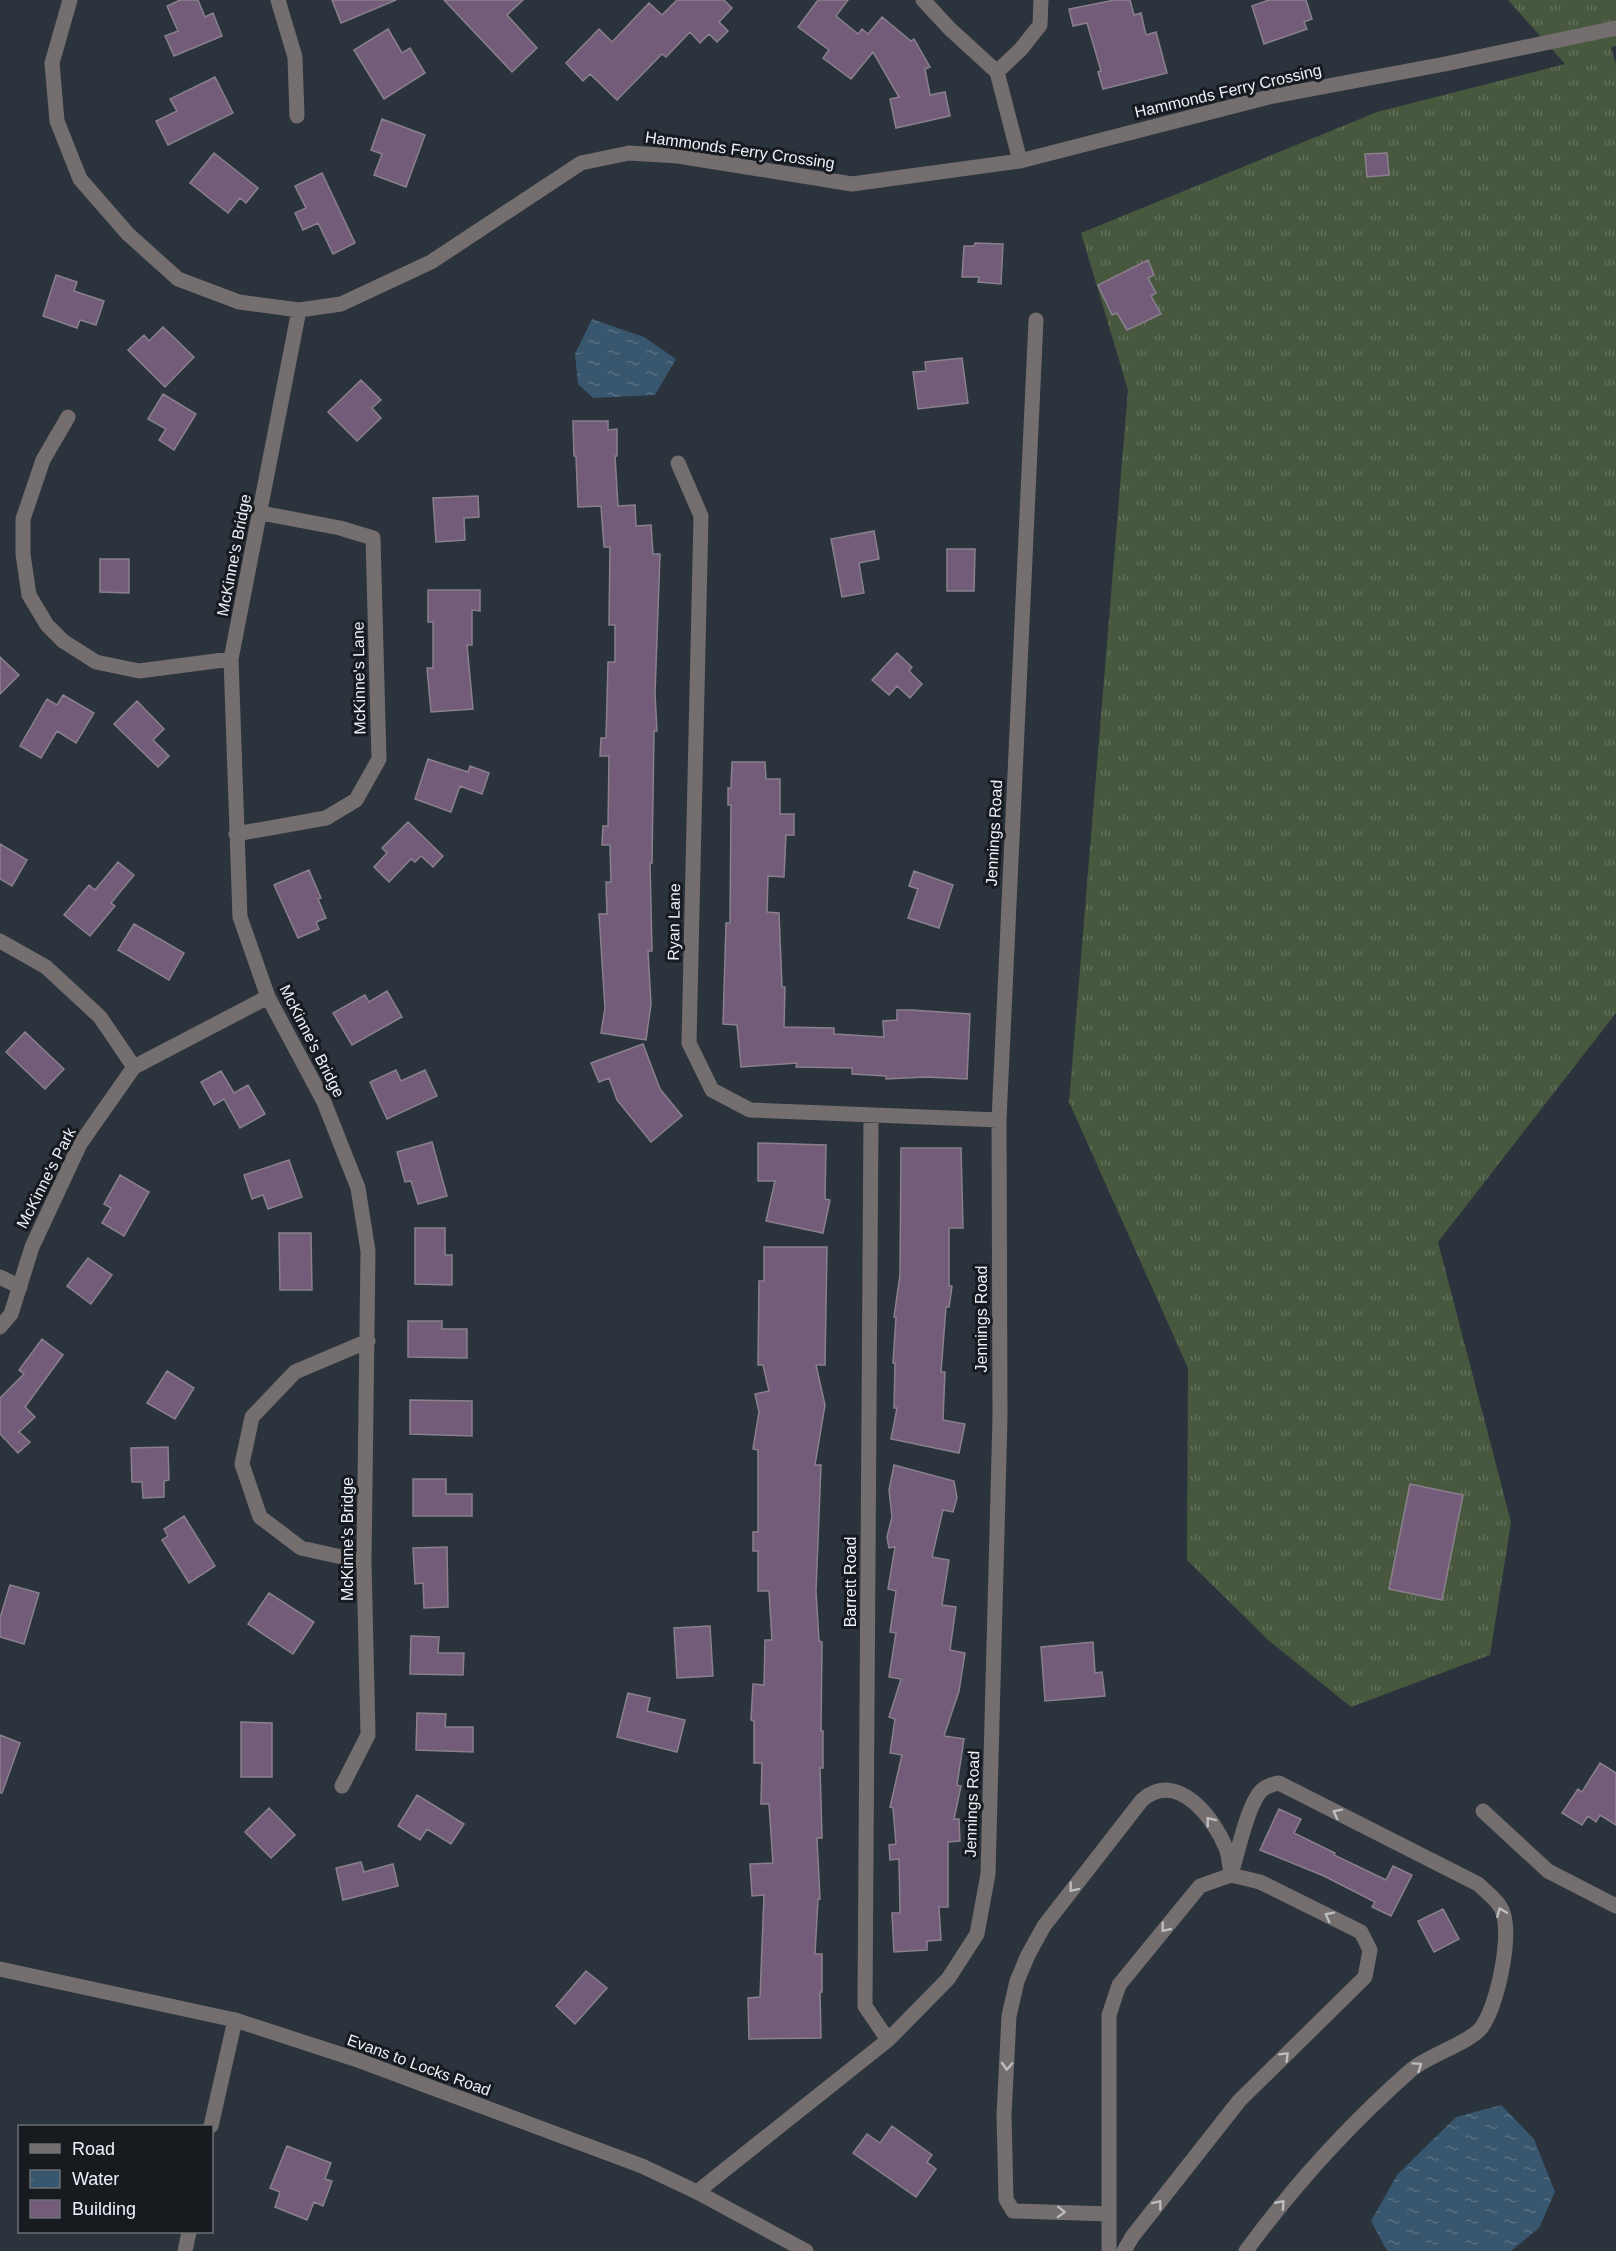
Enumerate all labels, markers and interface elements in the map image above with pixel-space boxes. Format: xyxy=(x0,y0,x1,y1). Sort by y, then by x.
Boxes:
street label: Hammonds Ferry Crossing xyxy=(1133,61,1323,121)
street label: Hammonds Ferry Crossing xyxy=(644,128,836,172)
street label: McKinne's Bridge xyxy=(214,492,254,617)
street label: McKinne's Lane xyxy=(350,621,368,735)
street label: Jennings Road xyxy=(983,779,1005,887)
street label: Ryan Lane xyxy=(665,883,683,961)
street label: McKinne's Bridge xyxy=(276,982,348,1100)
street label: McKinne's Park xyxy=(13,1124,79,1231)
street label: Jennings Road xyxy=(973,1266,990,1372)
street label: McKinne's Bridge xyxy=(339,1477,356,1601)
street label: Barrett Road xyxy=(842,1537,859,1627)
street label: Jennings Road xyxy=(962,1750,982,1858)
one-way arrow xyxy=(1333,1808,1344,1820)
one-way arrow xyxy=(1207,1817,1218,1828)
one-way arrow xyxy=(1070,1881,1081,1892)
one-way arrow xyxy=(1496,1908,1508,1919)
one-way arrow xyxy=(1325,1912,1336,1924)
one-way arrow xyxy=(1162,1921,1173,1932)
street label: Evans to Locks Road xyxy=(345,2031,493,2099)
one-way arrow xyxy=(1278,2052,1289,2063)
one-way arrow xyxy=(1000,2061,1013,2070)
one-way arrow xyxy=(1411,2062,1422,2073)
legend xyxy=(18,2125,213,2233)
text: Road xyxy=(72,2139,115,2159)
text: Water xyxy=(72,2169,119,2189)
text: Building xyxy=(72,2199,136,2219)
one-way arrow xyxy=(1151,2199,1162,2210)
one-way arrow xyxy=(1274,2201,1285,2211)
one-way arrow xyxy=(1057,2206,1066,2219)

